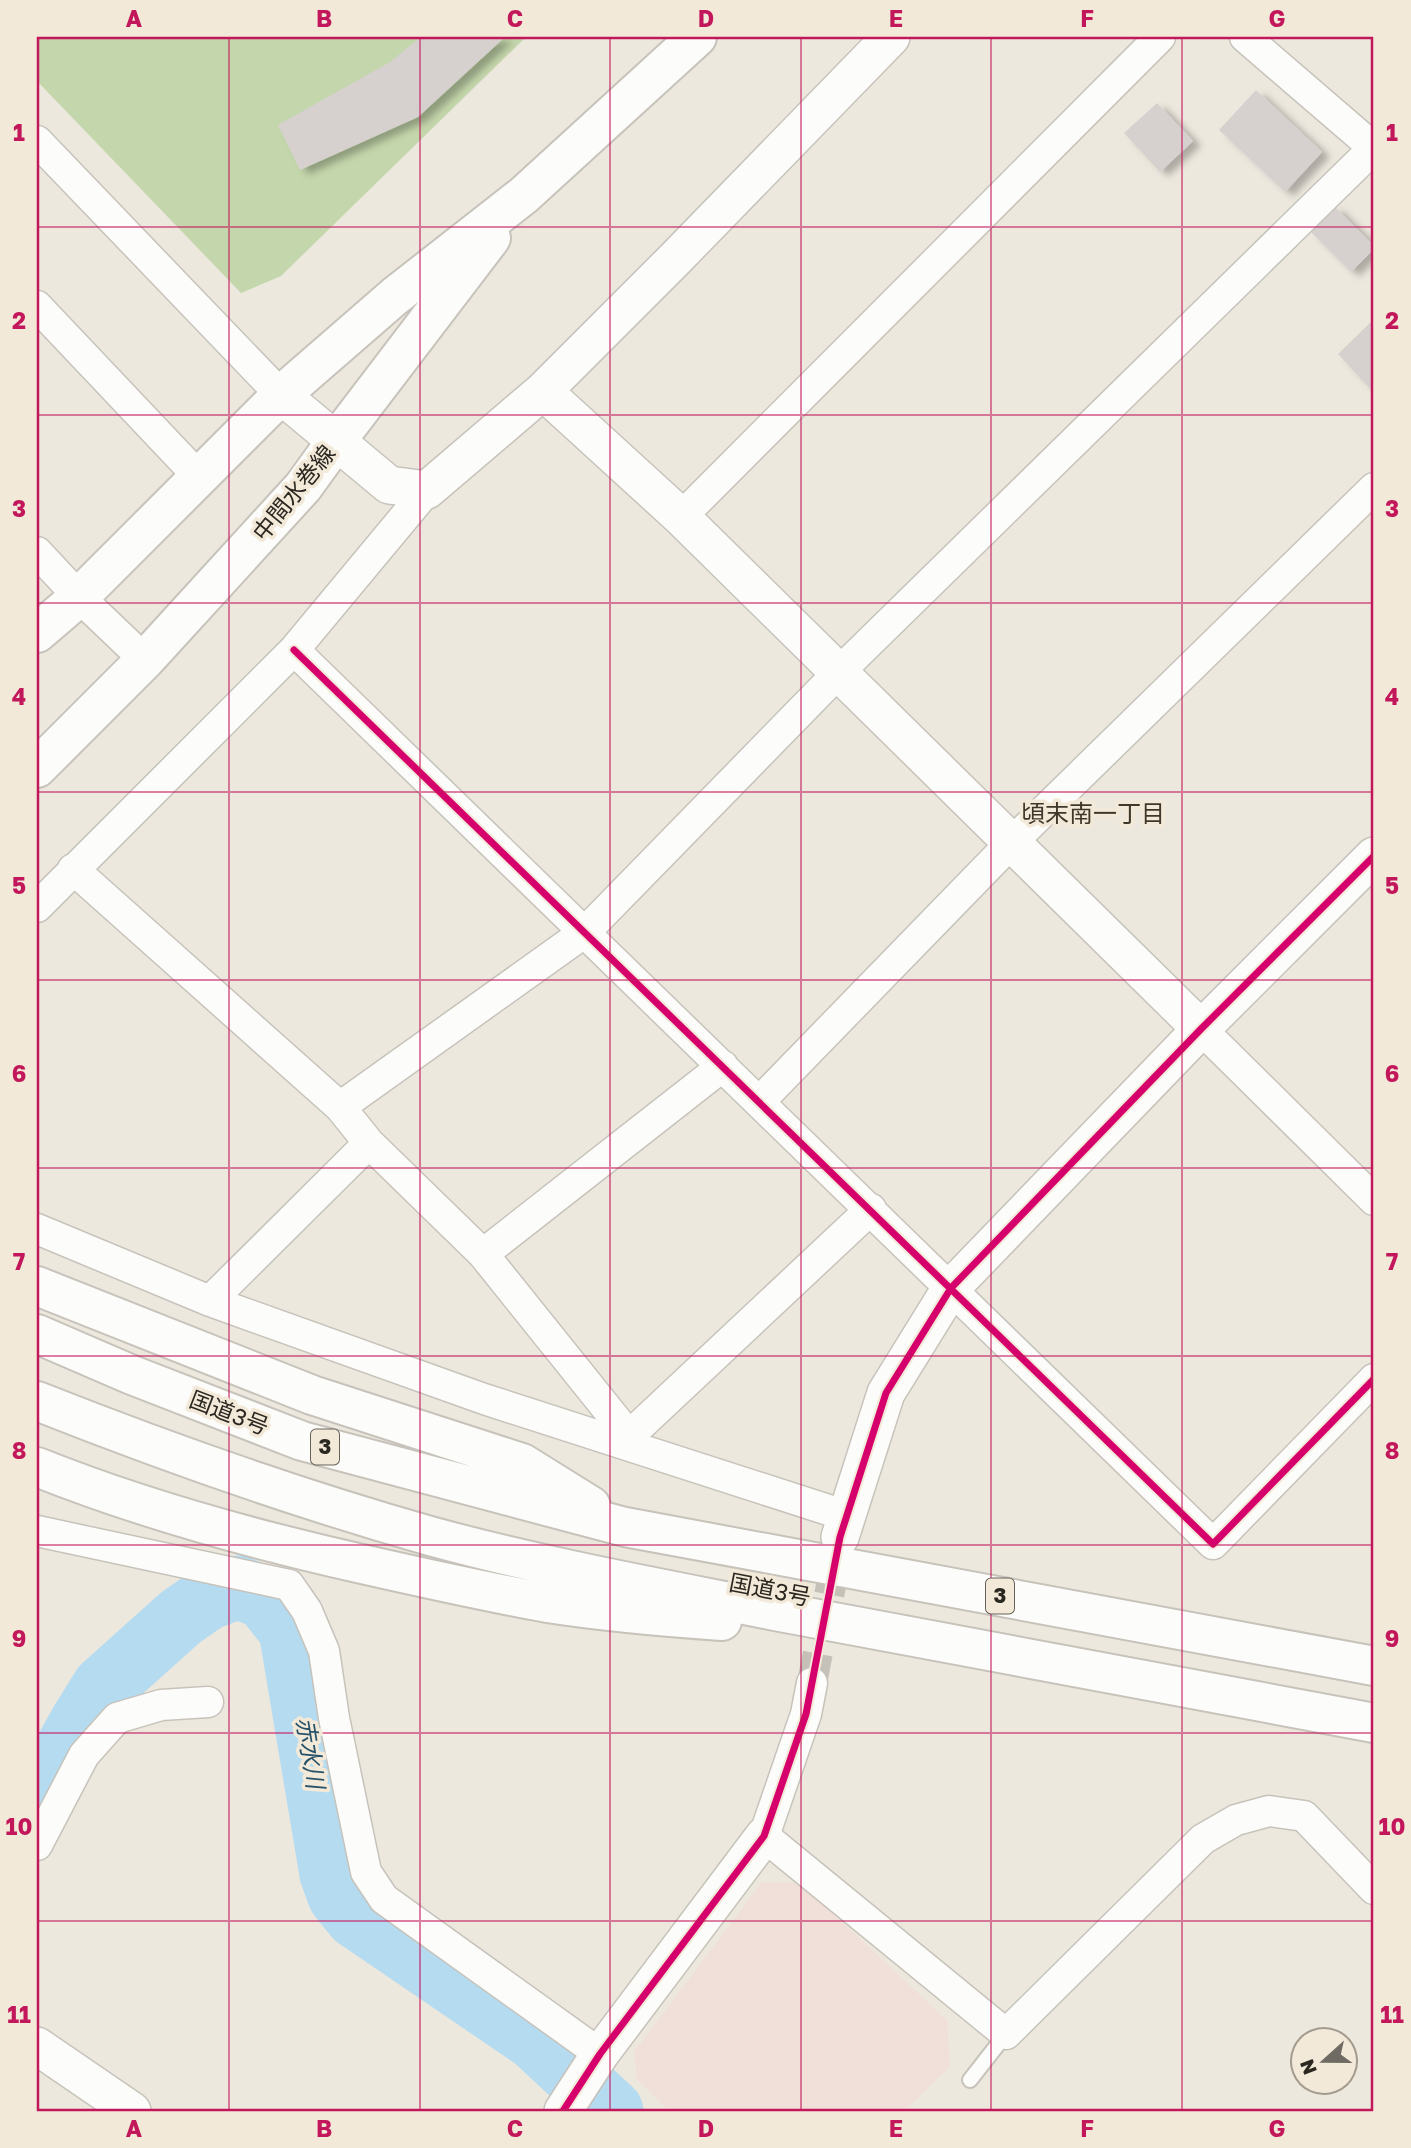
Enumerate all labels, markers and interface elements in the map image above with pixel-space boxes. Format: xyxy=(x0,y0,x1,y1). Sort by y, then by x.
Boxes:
text: A xyxy=(126,4,143,32)
text: B xyxy=(316,4,332,32)
text: C xyxy=(507,4,523,32)
text: D xyxy=(698,4,714,32)
text: E xyxy=(889,4,903,32)
text: F xyxy=(1080,4,1094,32)
text: G xyxy=(1269,4,1285,32)
text: 1 xyxy=(13,118,25,146)
text: 1 xyxy=(1386,118,1398,146)
text: 2 xyxy=(12,306,26,334)
text: 2 xyxy=(1385,306,1399,334)
street label: 中間水巻線 xyxy=(246,439,340,546)
text: 3 xyxy=(12,494,26,522)
text: 3 xyxy=(1385,494,1399,522)
text: 4 xyxy=(12,682,26,710)
text: 4 xyxy=(1385,682,1399,710)
district label: 頃末南一丁目 xyxy=(1021,798,1165,827)
text: 5 xyxy=(12,871,26,899)
text: 5 xyxy=(1385,871,1399,899)
text: 6 xyxy=(12,1059,26,1087)
text: 6 xyxy=(1385,1059,1399,1087)
text: 7 xyxy=(13,1247,25,1275)
text: 7 xyxy=(1386,1247,1398,1275)
street label: 国道3号 xyxy=(186,1384,273,1440)
road number: 3 xyxy=(311,1430,339,1464)
text: 8 xyxy=(12,1436,26,1464)
text: 8 xyxy=(1385,1436,1399,1464)
street label: 国道3号 xyxy=(727,1567,813,1611)
road number: 3 xyxy=(986,1578,1014,1614)
text: 9 xyxy=(12,1624,26,1652)
text: 9 xyxy=(1385,1624,1399,1652)
water label: 赤水川 xyxy=(292,1715,332,1794)
text: 10 xyxy=(6,1812,32,1840)
text: 10 xyxy=(1379,1812,1405,1840)
text: 11 xyxy=(7,2000,31,2028)
text: 11 xyxy=(1380,2000,1404,2028)
north arrow xyxy=(1288,2025,1358,2096)
text: N xyxy=(1294,2056,1321,2078)
text: A xyxy=(126,2114,143,2142)
text: B xyxy=(316,2114,332,2142)
text: C xyxy=(507,2114,523,2142)
text: D xyxy=(698,2114,714,2142)
text: E xyxy=(889,2114,903,2142)
text: F xyxy=(1080,2114,1094,2142)
text: G xyxy=(1269,2114,1285,2142)

